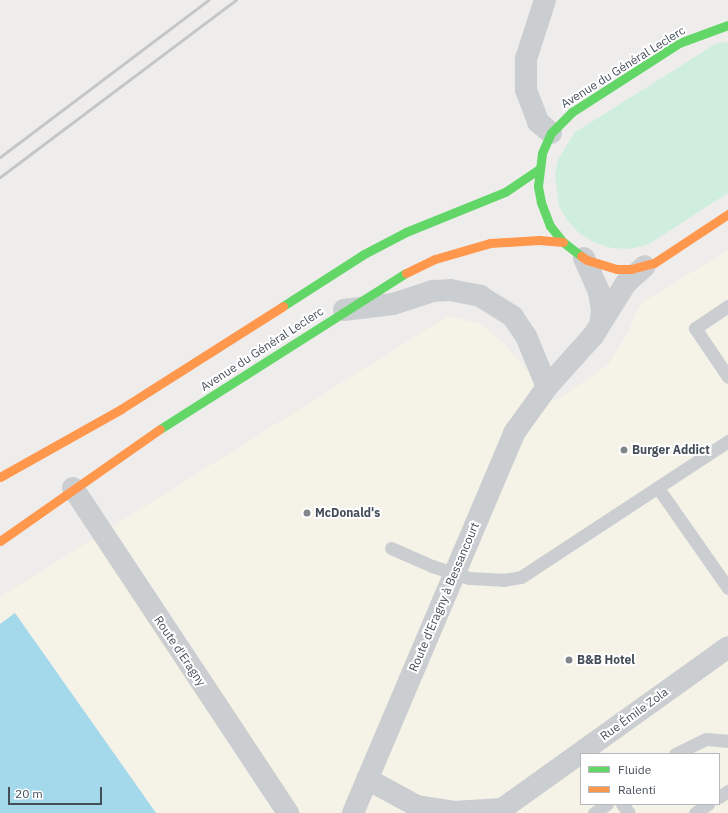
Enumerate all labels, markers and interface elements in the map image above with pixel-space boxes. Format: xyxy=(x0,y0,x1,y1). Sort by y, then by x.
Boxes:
street label: Avenue du Général Leclerc xyxy=(558,23,688,111)
street label: Avenue du Général Leclerc xyxy=(198,304,326,394)
place label: Burger Addict xyxy=(632,443,710,457)
marker: Burger Addict xyxy=(619,445,629,455)
place label: McDonald's xyxy=(315,506,380,520)
marker: McDonald's xyxy=(302,508,312,518)
street label: Route d'Eragny à Bessancourt xyxy=(406,520,482,674)
street label: Route d'Eragny xyxy=(151,613,209,689)
place label: B&B Hotel xyxy=(577,653,635,667)
marker: B&B Hotel xyxy=(564,655,574,665)
street label: Rue Émile Zola xyxy=(597,685,671,743)
legend xyxy=(580,753,720,805)
text: Fluide xyxy=(618,762,651,777)
scale bar xyxy=(10,779,104,805)
text: Ralenti xyxy=(618,782,656,797)
text: 20 m xyxy=(15,786,43,801)

